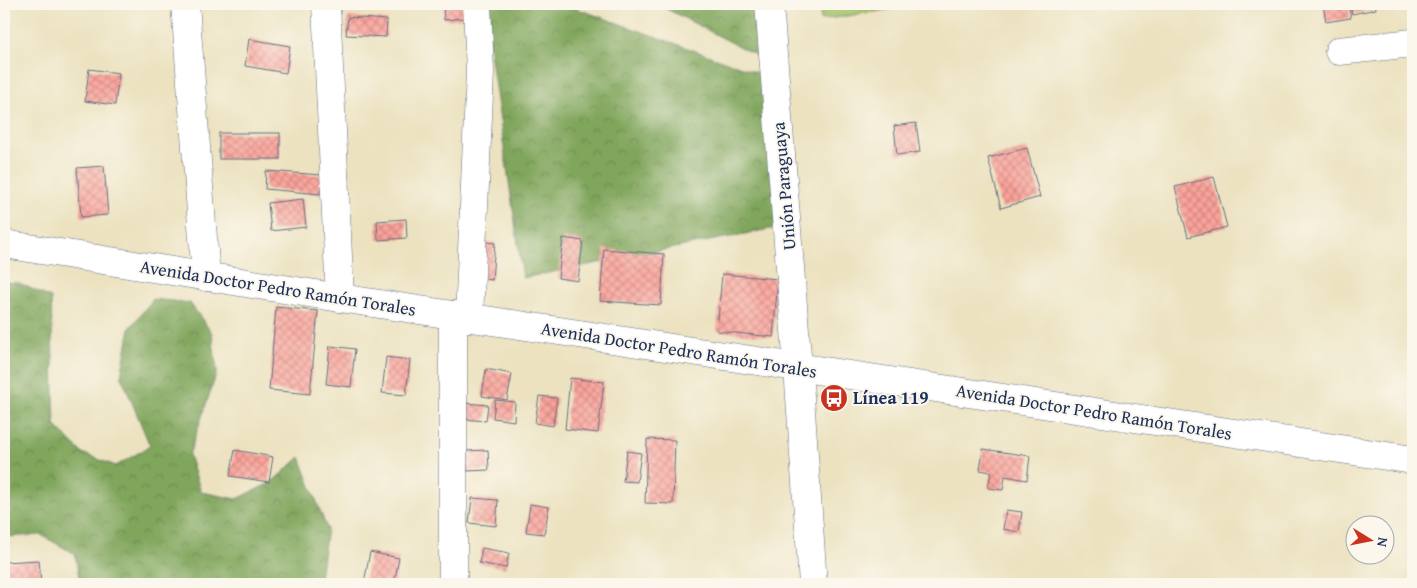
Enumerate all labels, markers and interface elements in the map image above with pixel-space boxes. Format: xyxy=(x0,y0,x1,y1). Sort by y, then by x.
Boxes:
street label: Unión Paraguaya xyxy=(764,120,803,251)
street label: Avenida Doctor Pedro Ramón Torales xyxy=(138,252,418,323)
street label: Avenida Doctor Pedro Ramón Torales xyxy=(539,314,819,385)
street label: Avenida Doctor Pedro Ramón Torales xyxy=(954,376,1234,447)
bus stop icon: Línea 119 xyxy=(819,383,849,413)
place label: Línea 119 xyxy=(853,384,929,411)
north arrow xyxy=(1344,516,1394,566)
text: N xyxy=(1372,536,1393,549)

